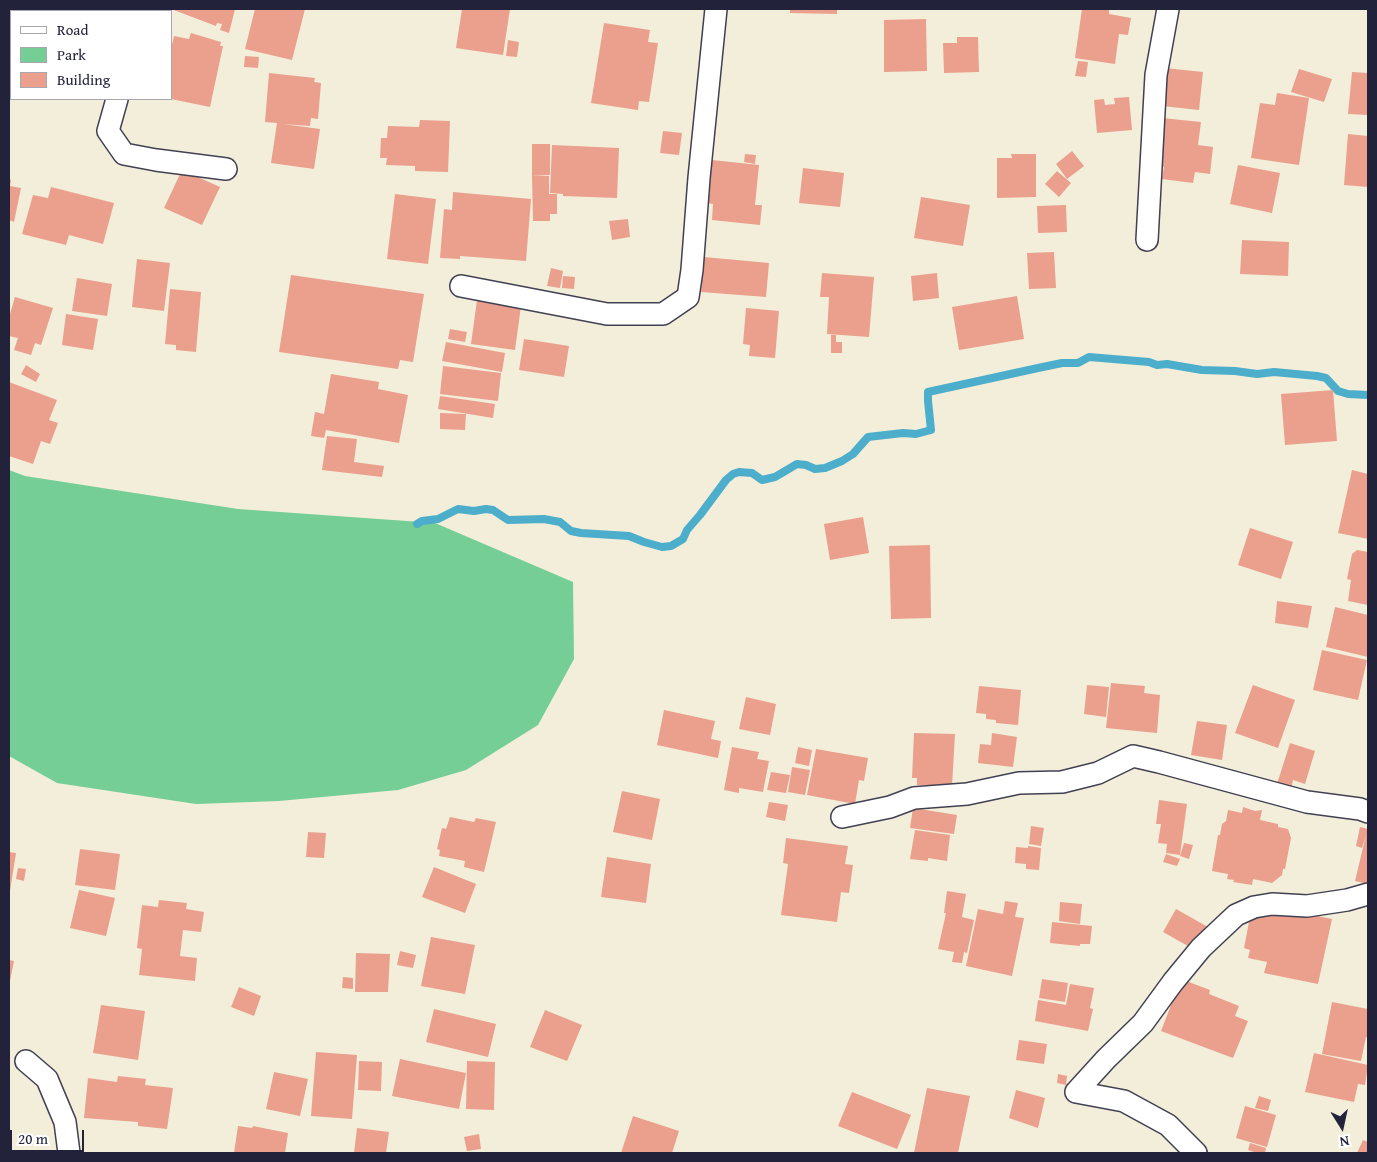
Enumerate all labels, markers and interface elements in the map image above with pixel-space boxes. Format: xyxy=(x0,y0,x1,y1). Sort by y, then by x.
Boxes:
legend xyxy=(10,10,172,100)
text: Road xyxy=(57,19,88,40)
text: Park xyxy=(57,44,86,65)
text: Building xyxy=(57,69,110,90)
north arrow xyxy=(1317,1102,1367,1152)
scale bar xyxy=(12,1120,86,1152)
text: 20 m xyxy=(18,1128,48,1149)
text: N xyxy=(1338,1131,1351,1152)

